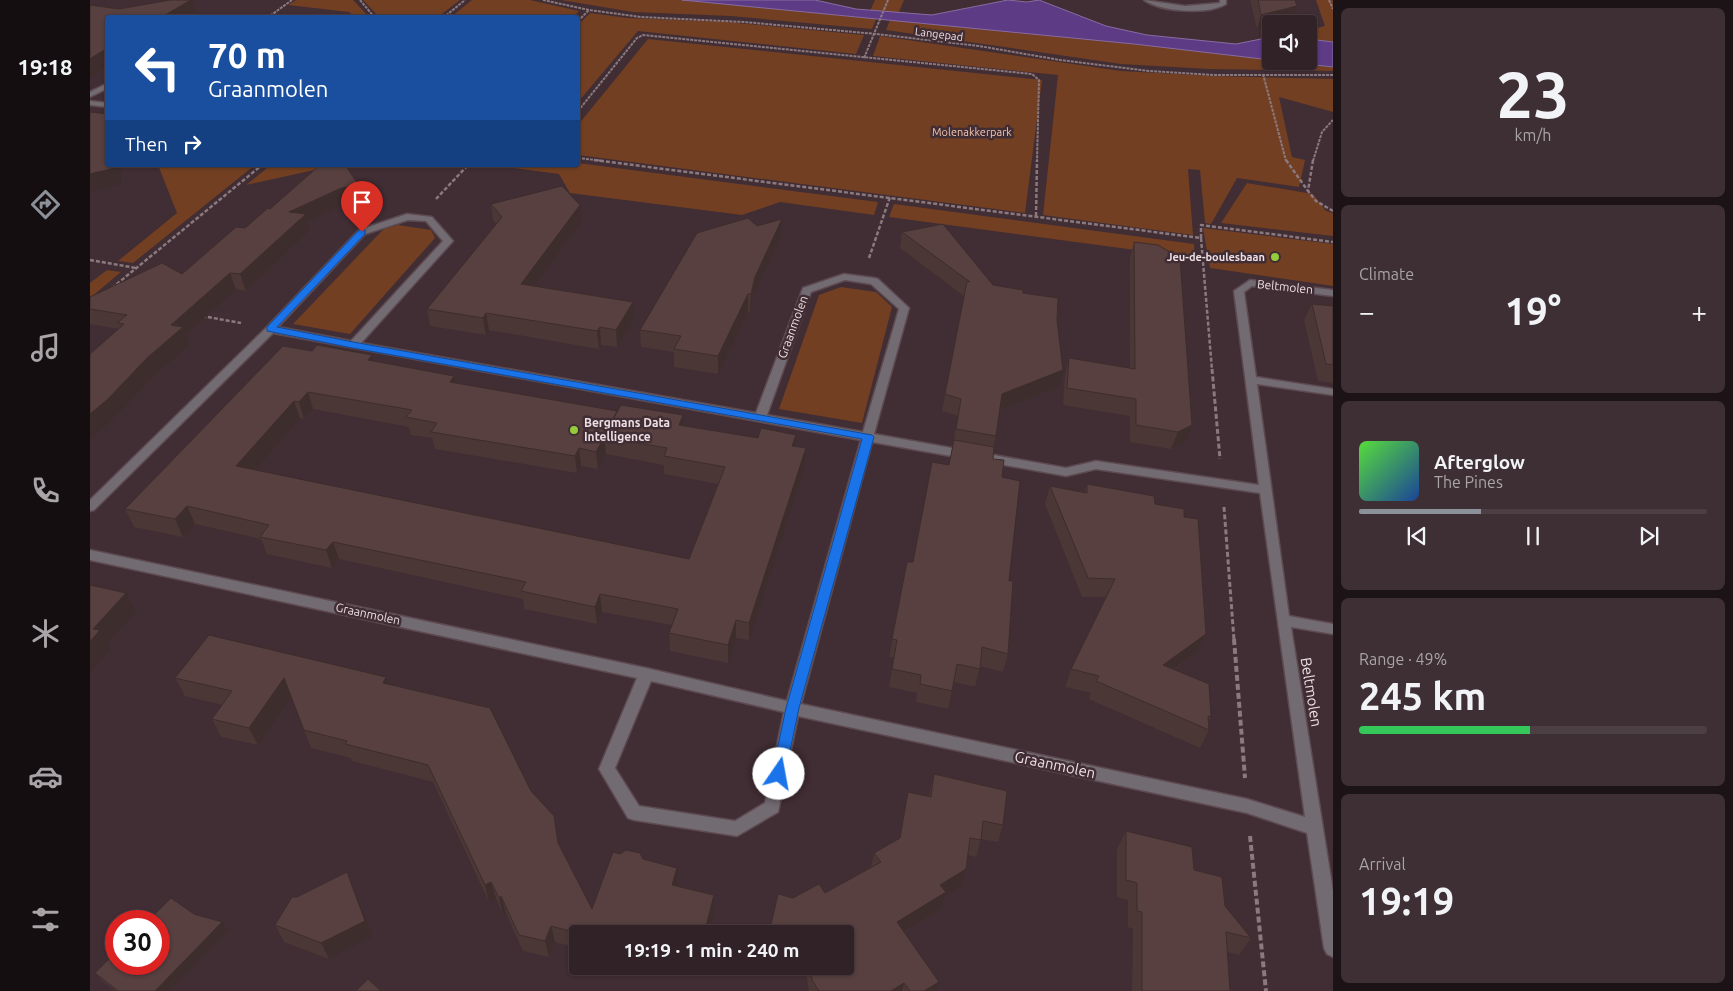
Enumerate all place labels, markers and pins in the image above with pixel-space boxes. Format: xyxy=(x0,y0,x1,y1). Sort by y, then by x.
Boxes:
pin xyxy=(341,181,383,232)
place label: Jeu-de-boulesbaan xyxy=(1167,251,1265,263)
marker: Jeu-de-boulesbaan xyxy=(1269,251,1281,263)
place label: Bergmans Data Intelligence xyxy=(584,416,670,443)
marker: Bergmans Data Intelligence xyxy=(568,424,580,436)

